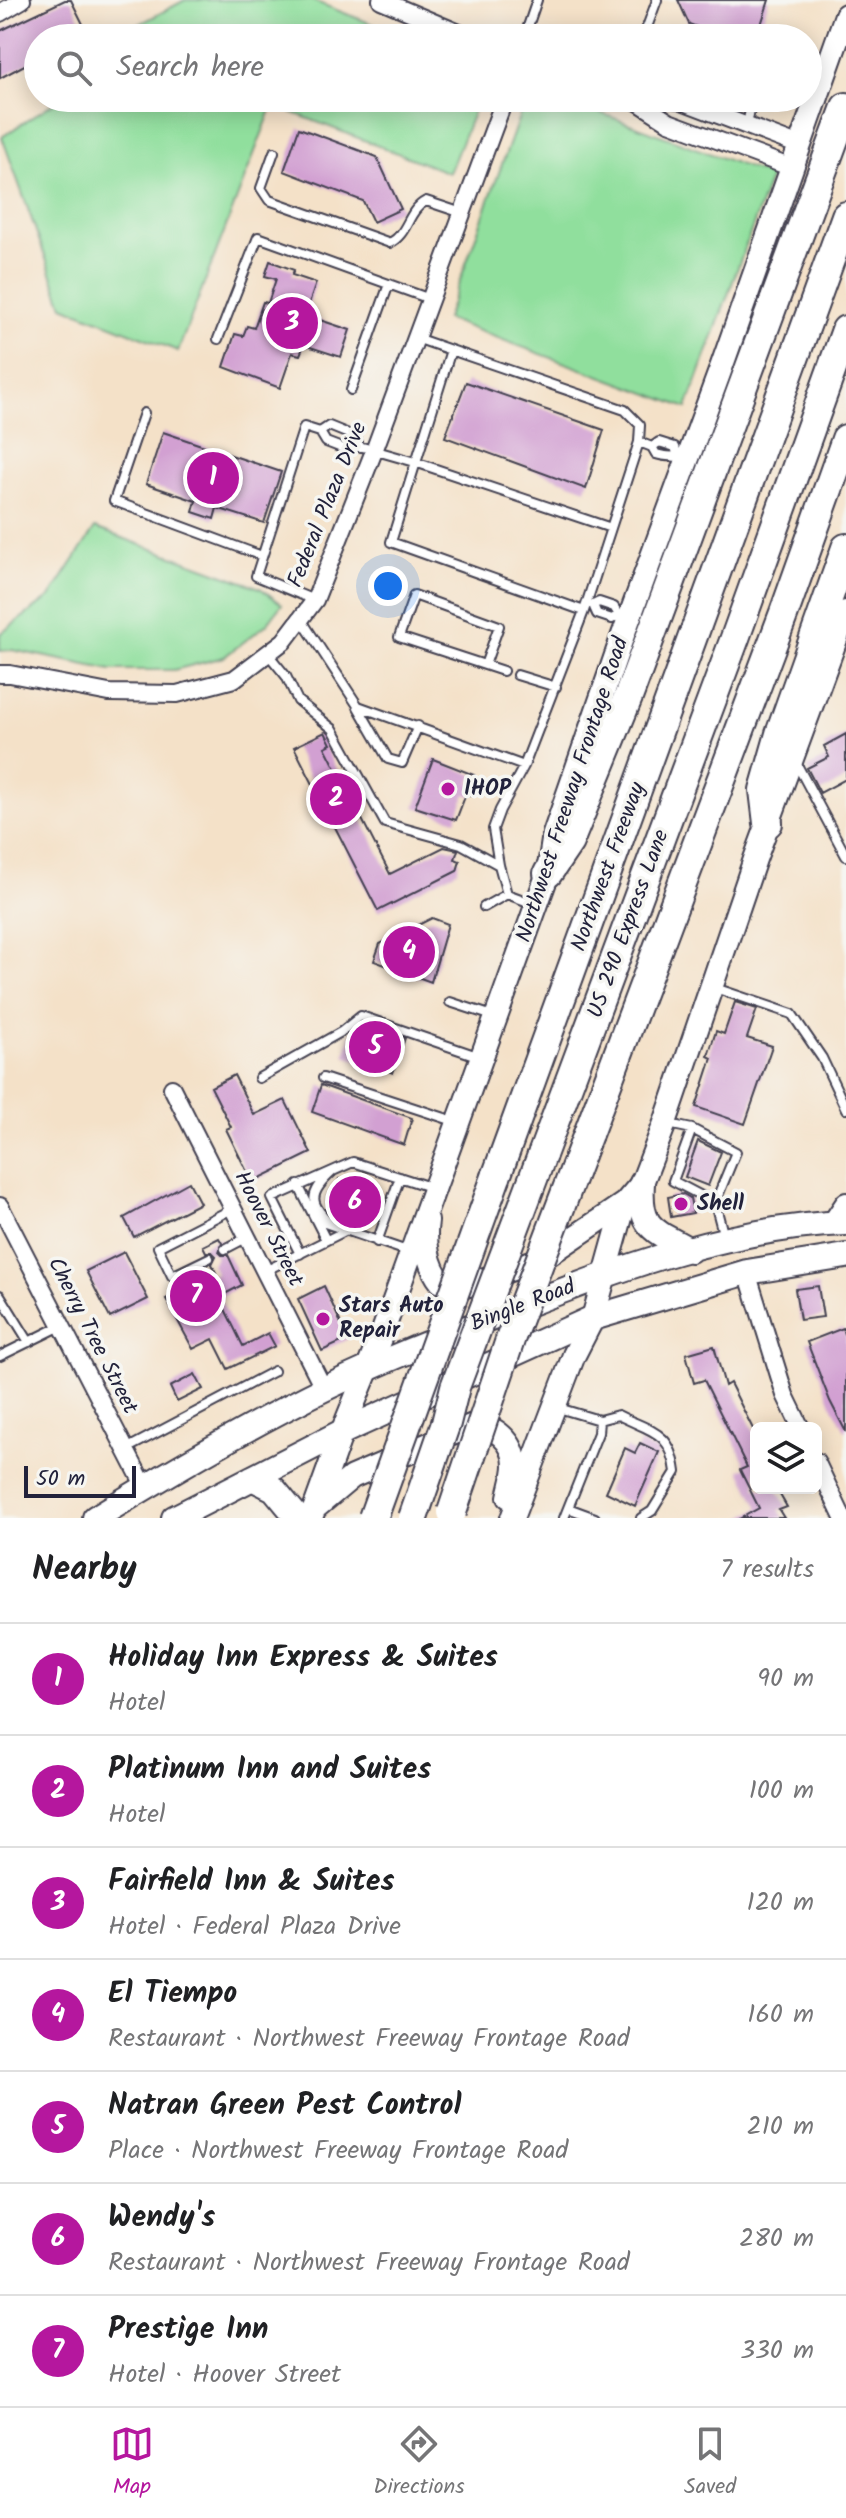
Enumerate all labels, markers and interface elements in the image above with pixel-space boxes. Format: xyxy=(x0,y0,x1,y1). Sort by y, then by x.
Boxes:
search box xyxy=(24,24,822,112)
text: Search here xyxy=(116,44,264,92)
icon: search xyxy=(52,46,96,90)
pin: 3 xyxy=(266,293,318,353)
street label: Federal Plaza Drive xyxy=(279,417,377,593)
pin: 1 xyxy=(187,448,239,508)
your location xyxy=(368,566,408,606)
street label: Northwest Freeway Frontage Road xyxy=(511,634,635,946)
pin: 2 xyxy=(310,769,362,829)
place label: IHOP xyxy=(464,772,512,807)
street label: Northwest Freeway xyxy=(566,779,652,955)
marker: IHOP xyxy=(439,780,457,798)
street label: US 290 Express Lane xyxy=(579,825,679,1023)
pin: 4 xyxy=(383,922,435,982)
pin: 5 xyxy=(349,1017,401,1077)
street label: Hoover Street xyxy=(224,1165,312,1293)
pin: 6 xyxy=(329,1172,381,1232)
place label: Shell xyxy=(697,1187,744,1222)
marker: Shell xyxy=(672,1195,690,1213)
street label: Cherry Tree Street xyxy=(37,1251,147,1421)
pin: 7 xyxy=(170,1266,222,1326)
street label: Bingle Road xyxy=(466,1270,581,1342)
place label: Stars Auto Repair xyxy=(339,1289,444,1349)
marker: Stars Auto Repair xyxy=(314,1310,332,1328)
map controls xyxy=(750,1422,822,1494)
button: layers xyxy=(750,1422,822,1494)
scale bar xyxy=(24,1462,136,1498)
text: 50 m xyxy=(36,1462,85,1497)
text: Nearby xyxy=(32,1543,137,1597)
text: 7 results xyxy=(720,1549,814,1591)
text: Holiday Inn Express & Suites xyxy=(108,1634,498,1682)
text: 1 xyxy=(54,1658,62,1700)
text: 90 m xyxy=(757,1658,814,1700)
text: Hotel xyxy=(108,1682,165,1724)
text: Platinum Inn and Suites xyxy=(108,1746,431,1794)
text: 2 xyxy=(50,1770,66,1812)
text: 100 m xyxy=(749,1770,814,1812)
text: Hotel xyxy=(108,1794,165,1836)
text: Fairfield Inn & Suites xyxy=(108,1858,394,1906)
text: 3 xyxy=(51,1882,65,1924)
text: 120 m xyxy=(747,1882,814,1924)
text: Hotel · Federal Plaza Drive xyxy=(108,1906,401,1948)
text: El Tiempo xyxy=(108,1970,237,2018)
text: 4 xyxy=(51,1994,65,2036)
text: 160 m xyxy=(747,1994,814,2036)
text: Restaurant · Northwest Freeway Frontage Road xyxy=(108,2018,630,2060)
text: Natran Green Pest Control xyxy=(108,2082,461,2130)
text: 5 xyxy=(51,2106,65,2148)
text: 210 m xyxy=(747,2106,814,2148)
text: Place · Northwest Freeway Frontage Road xyxy=(108,2130,568,2172)
text: Wendy's xyxy=(108,2194,215,2242)
text: 6 xyxy=(51,2218,65,2260)
text: 280 m xyxy=(739,2218,814,2260)
text: Restaurant · Northwest Freeway Frontage Road xyxy=(108,2242,630,2284)
text: Prestige Inn xyxy=(108,2306,268,2354)
text: 7 xyxy=(52,2330,64,2372)
text: 330 m xyxy=(740,2330,814,2372)
text: Hotel · Hoover Street xyxy=(108,2354,341,2396)
tab: Map xyxy=(110,2422,154,2505)
tab: Directions xyxy=(373,2422,465,2505)
tab: Saved xyxy=(684,2422,736,2505)

